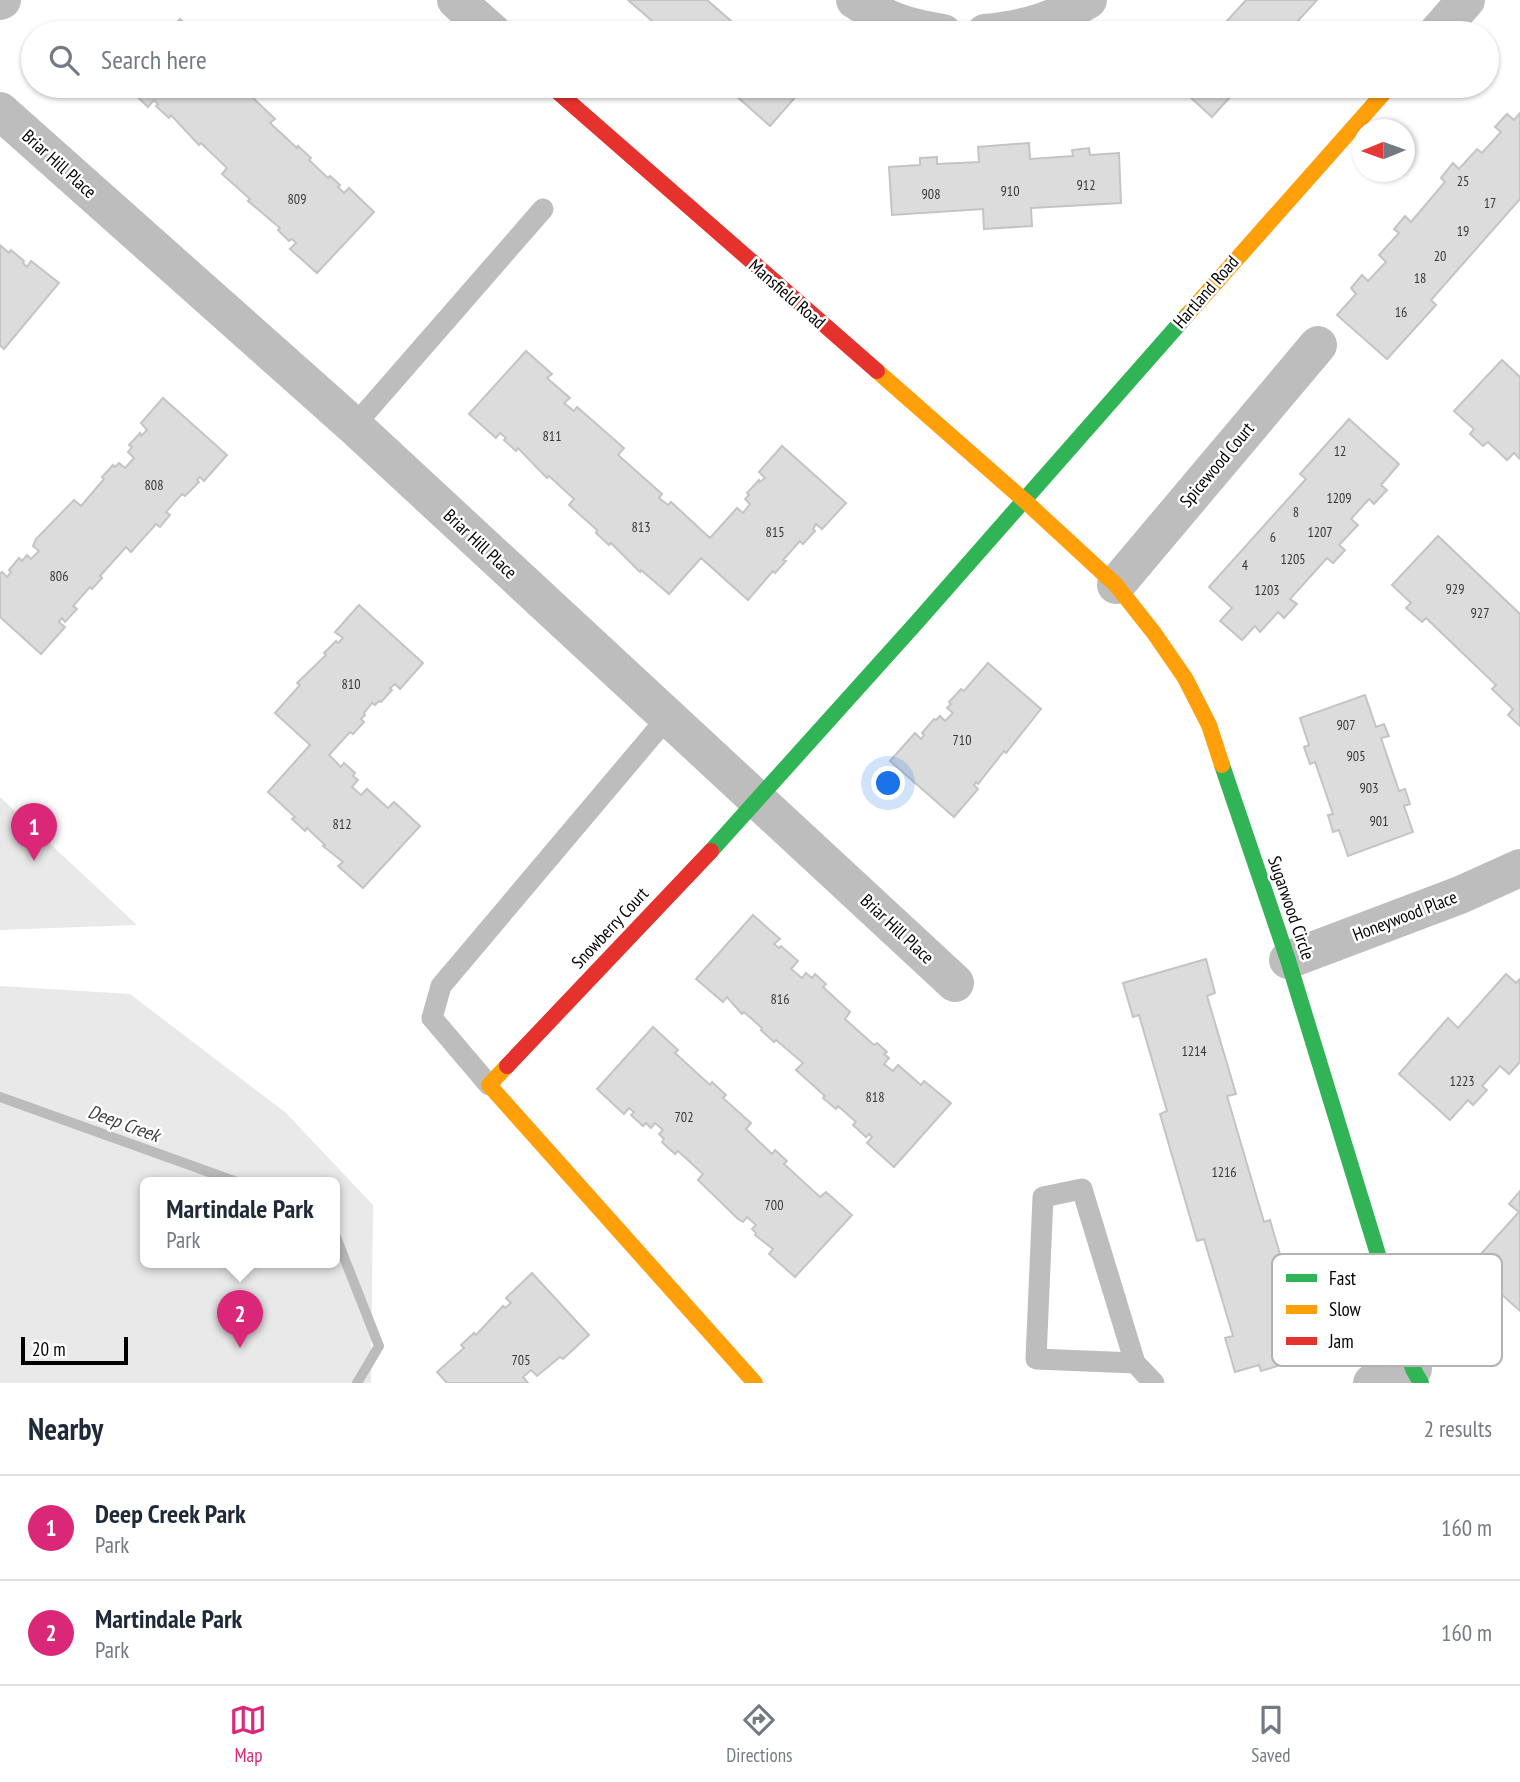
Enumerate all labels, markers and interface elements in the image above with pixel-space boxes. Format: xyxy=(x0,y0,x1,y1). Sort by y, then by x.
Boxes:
search box xyxy=(21,21,1499,98)
icon: search xyxy=(45,41,83,79)
text: Search here xyxy=(101,43,207,76)
north arrow xyxy=(1352,119,1415,182)
street label: Briar Hill Place xyxy=(17,124,101,203)
house number: 25 xyxy=(1457,172,1469,190)
house number: 912 xyxy=(1077,176,1095,194)
house number: 910 xyxy=(1001,182,1019,200)
house number: 908 xyxy=(922,185,940,203)
house number: 809 xyxy=(288,190,306,208)
house number: 17 xyxy=(1484,194,1496,212)
house number: 19 xyxy=(1457,222,1469,240)
house number: 20 xyxy=(1434,247,1446,265)
street label: Hartland Road xyxy=(1168,251,1243,333)
street label: Mansfield Road xyxy=(744,254,831,333)
house number: 18 xyxy=(1414,269,1426,287)
house number: 16 xyxy=(1395,303,1407,321)
street label: Spicewood Court xyxy=(1174,417,1259,512)
house number: 811 xyxy=(543,427,561,445)
house number: 12 xyxy=(1334,442,1346,460)
house number: 808 xyxy=(145,476,163,494)
house number: 1209 xyxy=(1326,489,1352,507)
house number: 8 xyxy=(1293,503,1299,521)
street label: Briar Hill Place xyxy=(439,504,522,583)
house number: 813 xyxy=(632,518,650,536)
house number: 815 xyxy=(766,523,784,541)
house number: 1207 xyxy=(1307,523,1333,541)
house number: 6 xyxy=(1270,528,1276,546)
house number: 1205 xyxy=(1280,550,1306,568)
house number: 4 xyxy=(1242,556,1249,574)
house number: 806 xyxy=(50,567,68,585)
house number: 929 xyxy=(1446,580,1464,598)
house number: 1203 xyxy=(1254,581,1280,599)
house number: 927 xyxy=(1471,604,1489,622)
house number: 810 xyxy=(342,675,360,693)
house number: 907 xyxy=(1337,716,1355,734)
house number: 710 xyxy=(953,731,971,749)
house number: 905 xyxy=(1347,747,1365,765)
your location xyxy=(871,766,905,800)
house number: 903 xyxy=(1360,779,1378,797)
pin: 1 xyxy=(11,803,57,861)
house number: 901 xyxy=(1370,812,1388,830)
house number: 812 xyxy=(333,815,351,833)
street label: Sugarwood Circle xyxy=(1263,853,1320,963)
street label: Snowberry Court xyxy=(566,882,653,973)
street label: Honeywood Place xyxy=(1349,885,1460,946)
street label: Briar Hill Place xyxy=(856,889,939,968)
house number: 816 xyxy=(771,990,789,1008)
house number: 1214 xyxy=(1181,1042,1207,1060)
house number: 1223 xyxy=(1449,1072,1475,1090)
house number: 818 xyxy=(866,1088,884,1106)
water label: Deep Creek xyxy=(85,1099,166,1148)
house number: 702 xyxy=(675,1108,693,1126)
house number: 1216 xyxy=(1211,1163,1237,1181)
popup xyxy=(140,1177,340,1268)
text: Martindale Park xyxy=(166,1192,314,1225)
house number: 700 xyxy=(765,1196,783,1214)
text: Park xyxy=(166,1225,201,1254)
legend xyxy=(1272,1254,1502,1366)
text: Fast xyxy=(1329,1266,1357,1290)
pin: 2 xyxy=(217,1290,263,1348)
text: Slow xyxy=(1329,1297,1362,1321)
text: Jam xyxy=(1328,1329,1354,1353)
scale bar xyxy=(21,1334,128,1366)
text: 20 m xyxy=(32,1337,66,1361)
house number: 705 xyxy=(512,1351,530,1369)
text: Nearby xyxy=(28,1409,103,1448)
text: 2 results xyxy=(1424,1414,1492,1443)
text: Deep Creek Park xyxy=(95,1497,246,1530)
text: 1 xyxy=(46,1513,57,1542)
text: 160 m xyxy=(1441,1513,1492,1542)
text: Park xyxy=(95,1530,129,1559)
text: Martindale Park xyxy=(95,1602,242,1635)
text: 2 xyxy=(46,1618,57,1647)
text: 160 m xyxy=(1441,1618,1492,1647)
text: Park xyxy=(95,1635,129,1664)
tab: Map xyxy=(229,1701,267,1767)
tab: Directions xyxy=(726,1701,792,1767)
tab: Saved xyxy=(1251,1701,1291,1767)

